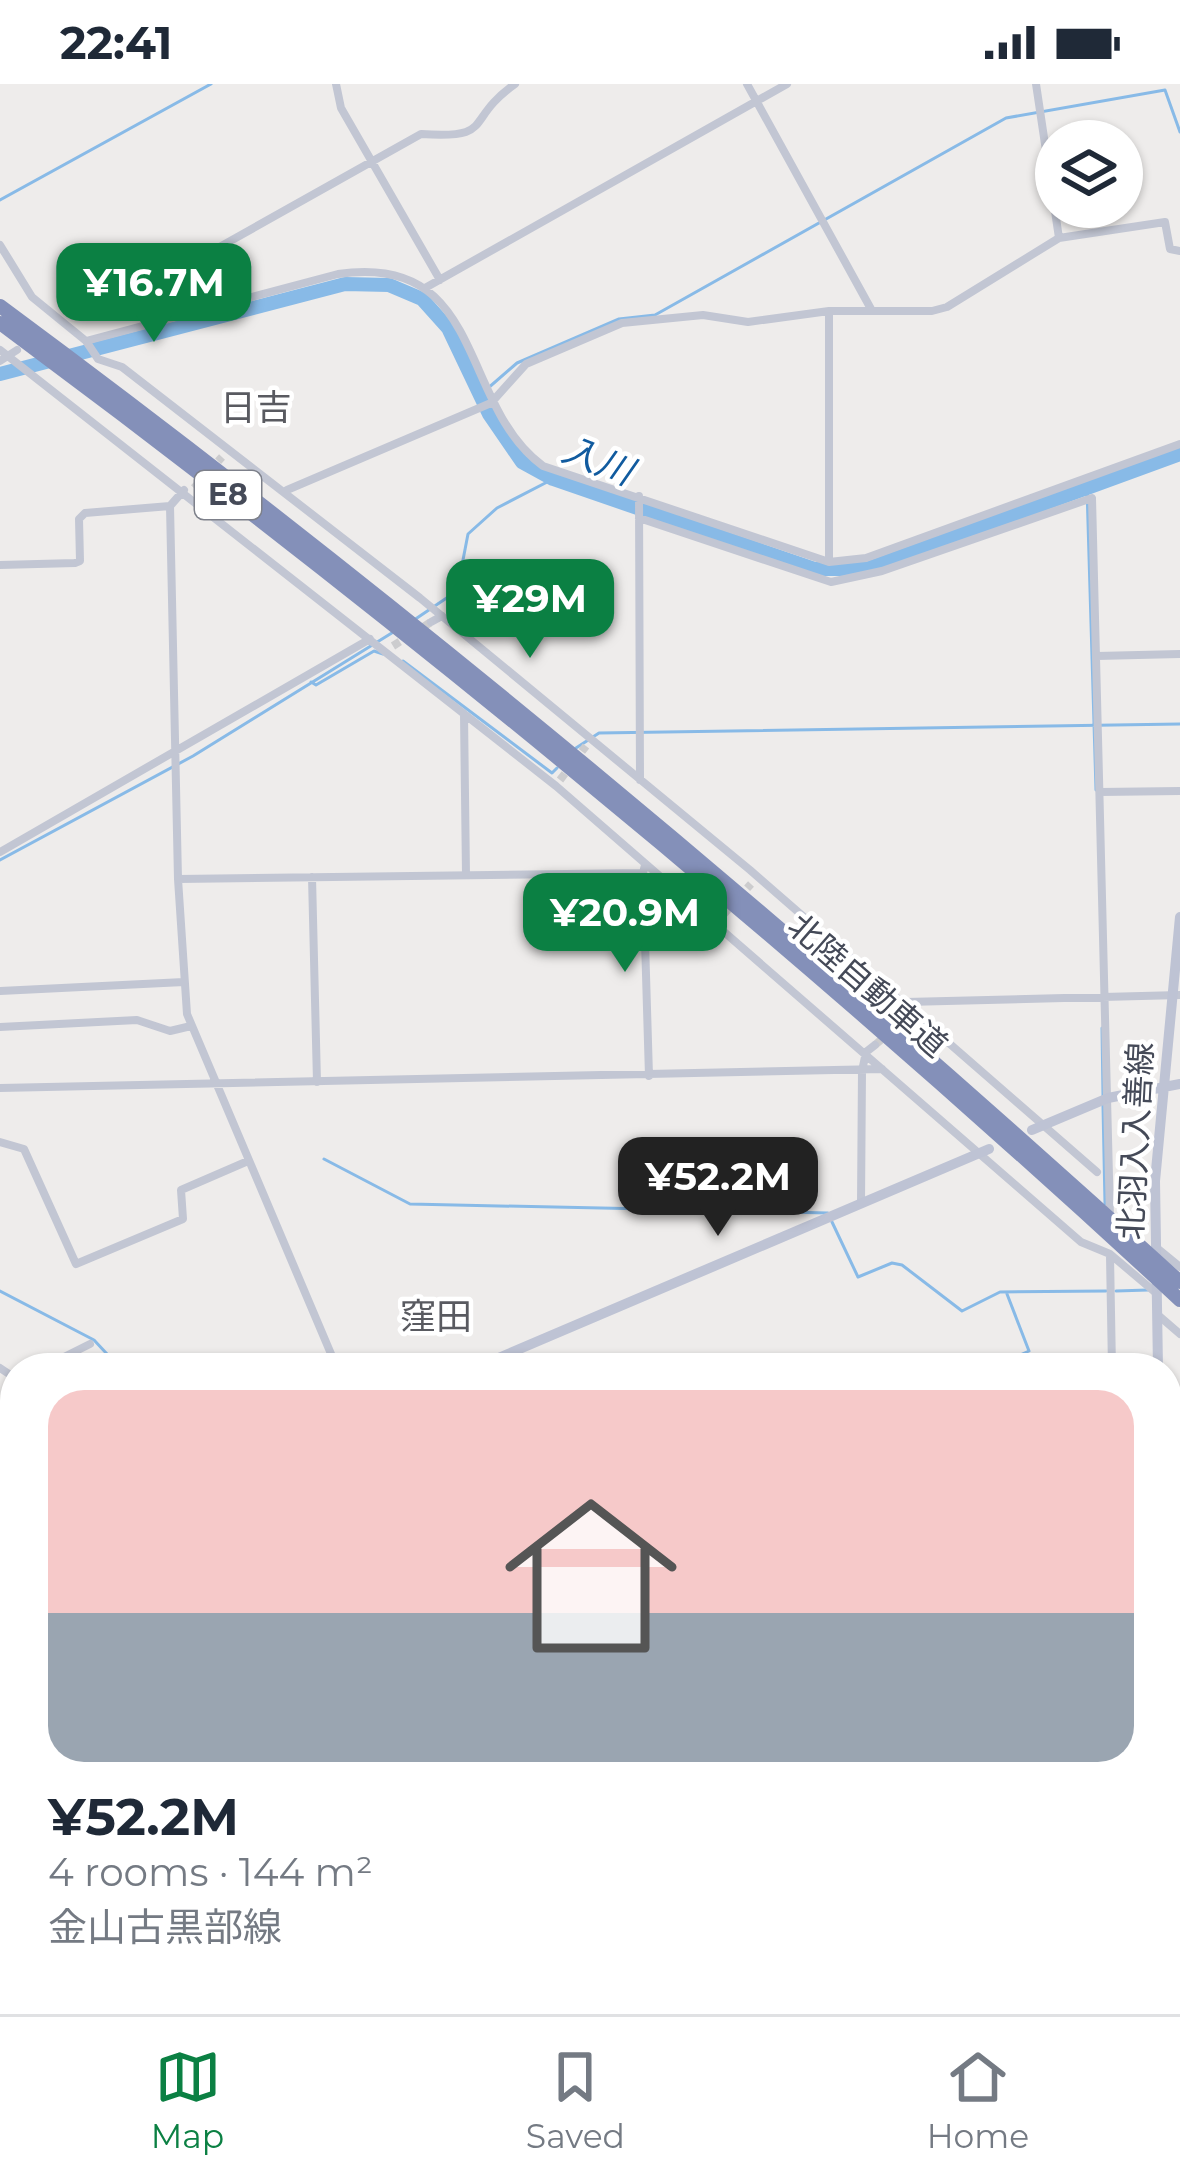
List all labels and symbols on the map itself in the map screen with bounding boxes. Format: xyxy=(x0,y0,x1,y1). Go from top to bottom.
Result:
pin: ¥16.7M xyxy=(56,243,252,345)
district label: 日吉 xyxy=(220,385,292,429)
water label: 入川 xyxy=(556,427,643,495)
road number: E8 xyxy=(195,471,261,519)
pin: ¥29M xyxy=(459,559,601,661)
pin: ¥20.9M xyxy=(527,873,723,975)
street label: 北陸自動車道 xyxy=(780,905,956,1065)
street label: 北羽入入善線 xyxy=(1110,1041,1160,1241)
pin: ¥52.2M xyxy=(620,1137,816,1239)
district label: 窪田 xyxy=(400,1294,472,1338)

